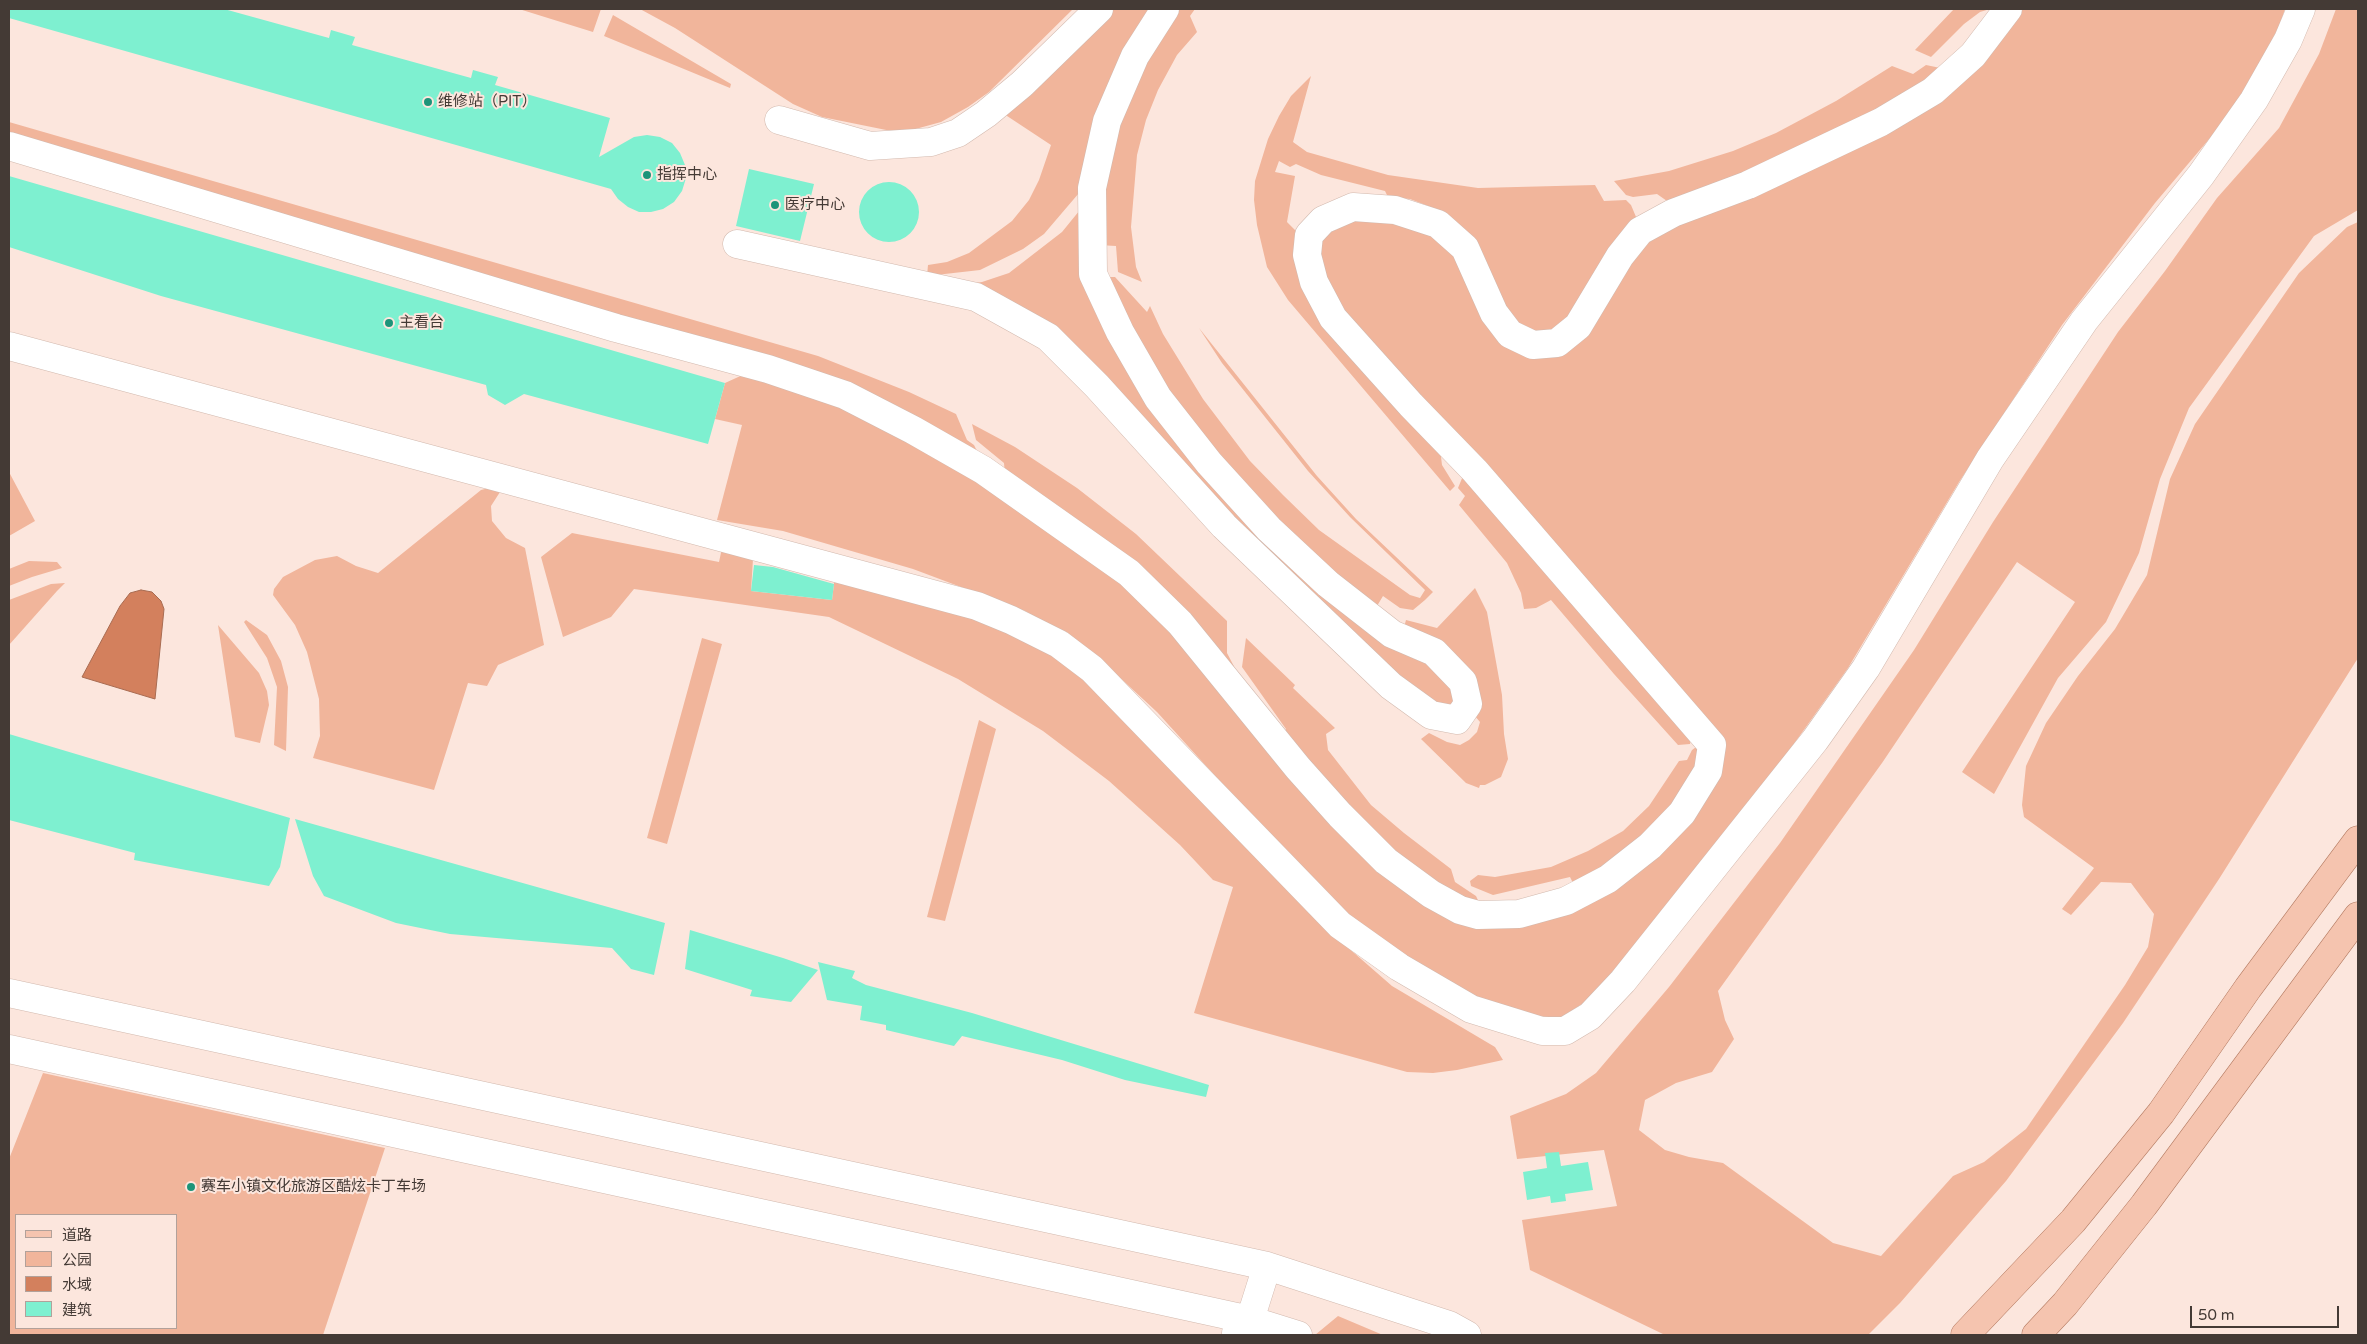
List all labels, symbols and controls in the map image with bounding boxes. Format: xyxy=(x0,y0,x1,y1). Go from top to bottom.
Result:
place label: 维修站（PIT） xyxy=(438,93,536,111)
marker: 维修站（PIT） xyxy=(422,96,434,108)
place label: 指挥中心 xyxy=(657,166,717,184)
marker: 指挥中心 xyxy=(641,169,653,181)
place label: 医疗中心 xyxy=(785,196,845,214)
marker: 医疗中心 xyxy=(769,199,781,211)
place label: 主看台 xyxy=(399,314,444,332)
marker: 主看台 xyxy=(383,317,395,329)
place label: 赛车小镇文化旅游区酷炫卡丁车场 xyxy=(201,1178,426,1196)
marker: 赛车小镇文化旅游区酷炫卡丁车场 xyxy=(185,1181,197,1193)
legend xyxy=(15,1214,178,1329)
text: 道路 xyxy=(62,1226,92,1244)
text: 公园 xyxy=(62,1251,92,1269)
text: 水域 xyxy=(62,1276,92,1294)
scale bar xyxy=(2192,1296,2341,1328)
text: 建筑 xyxy=(62,1301,92,1319)
text: 50 m xyxy=(2198,1306,2235,1324)

